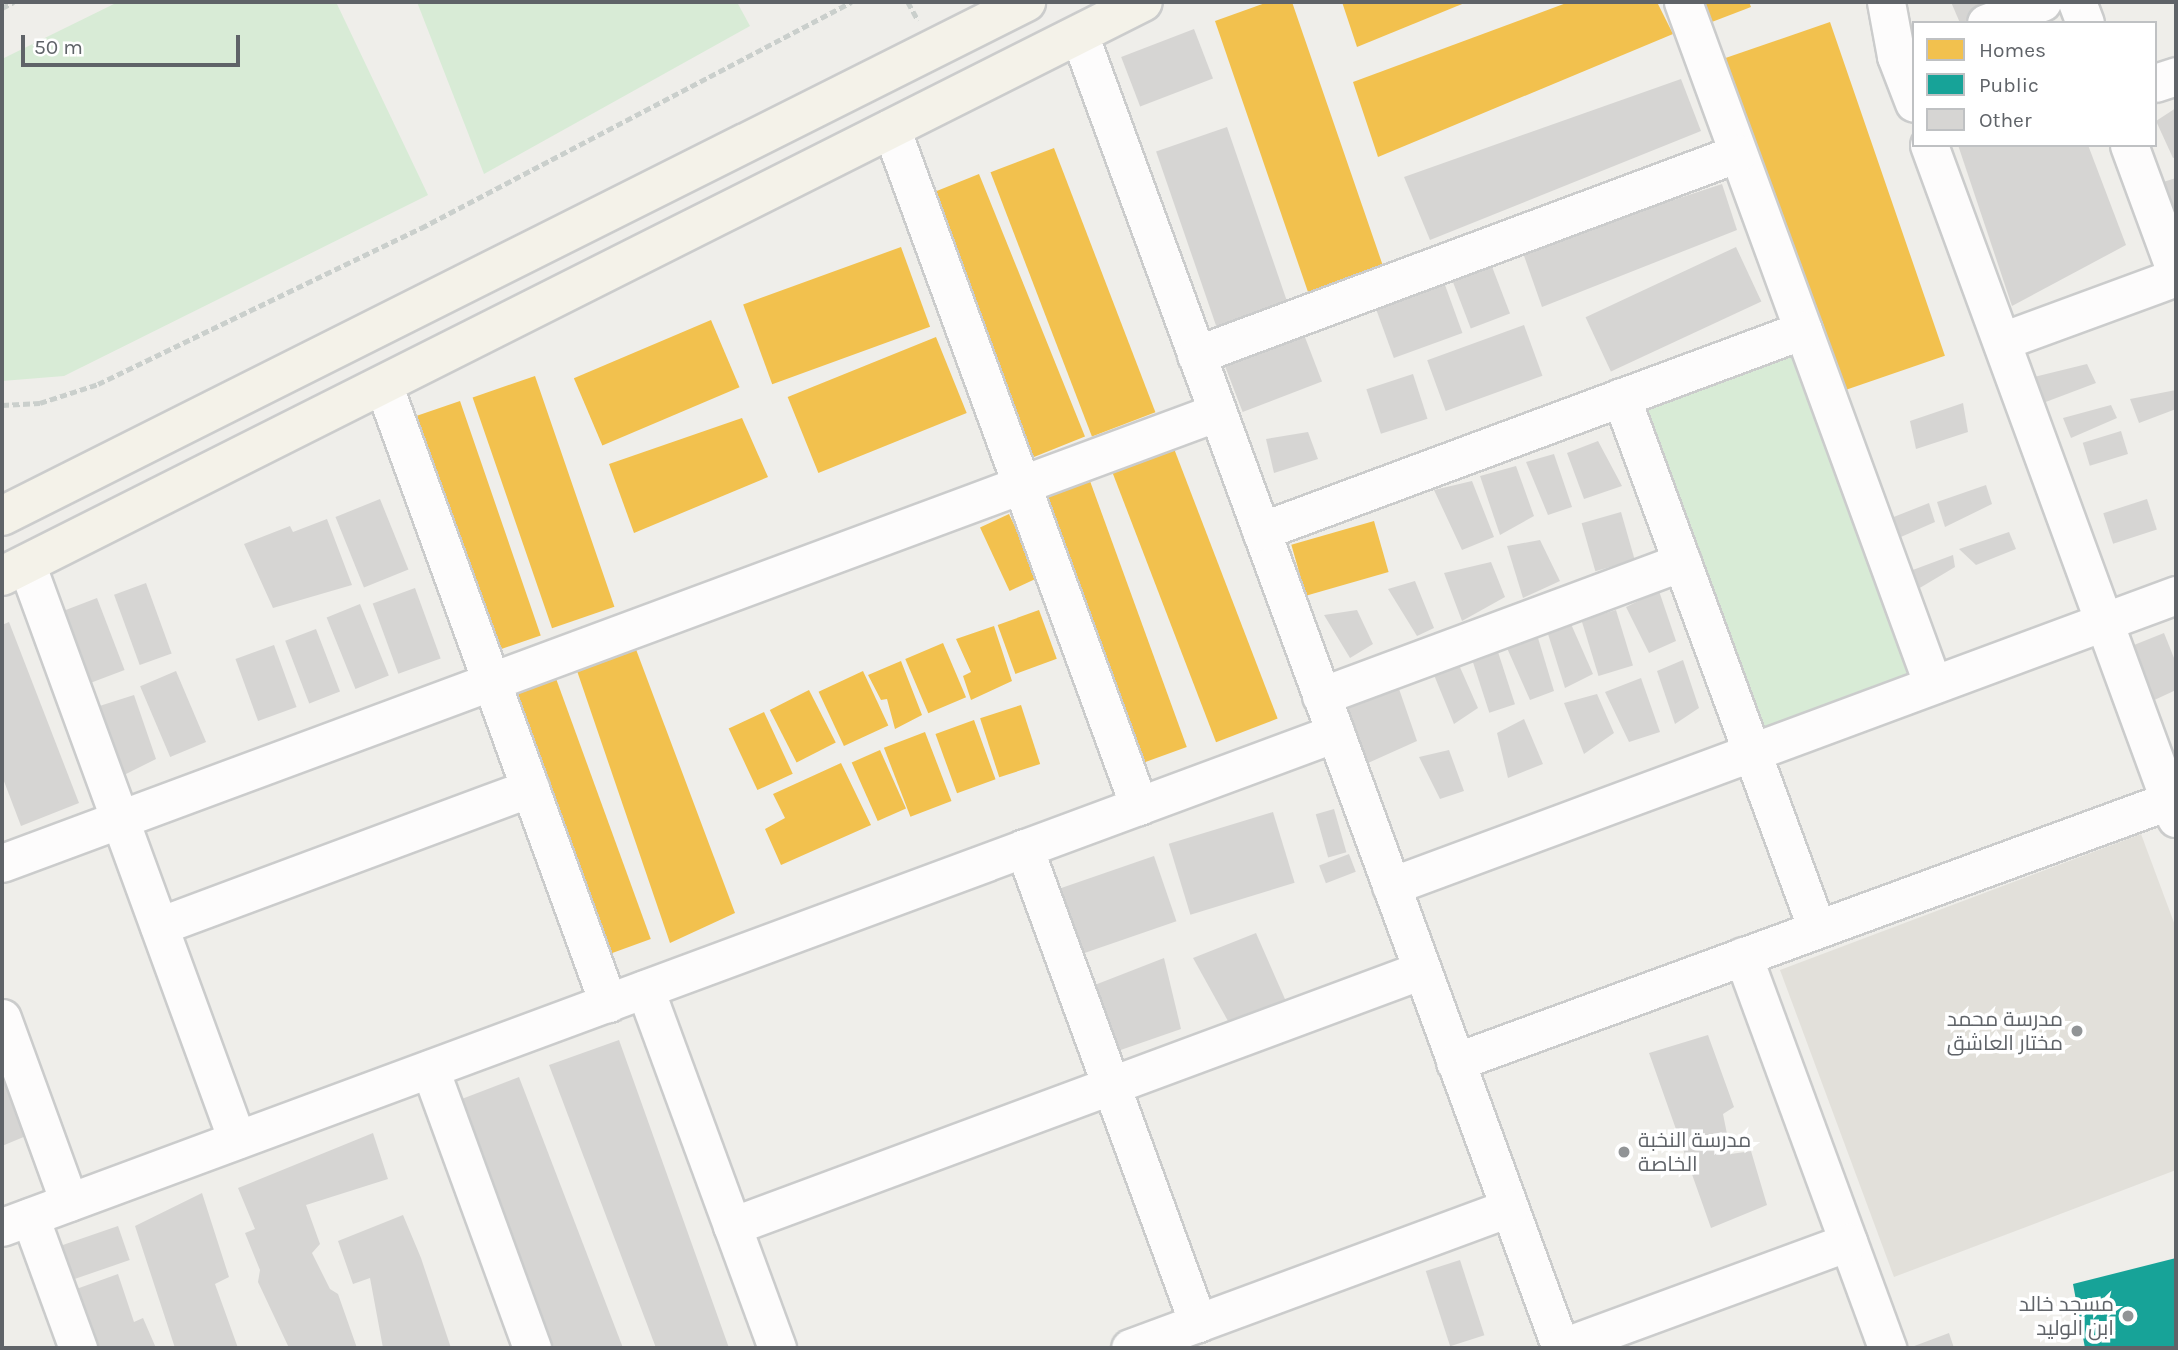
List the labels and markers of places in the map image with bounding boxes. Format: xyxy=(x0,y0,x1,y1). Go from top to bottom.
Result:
place label: مدرسة محمد مختار العاشق xyxy=(1947,1006,2063,1056)
marker: مدرسة محمد مختار العاشق xyxy=(2069,1023,2085,1039)
place label: مدرسة النخبة الخاصة xyxy=(1638,1127,1751,1177)
marker: مدرسة النخبة الخاصة xyxy=(1616,1144,1632,1160)
place label: مسجد خالد ابن الوليد xyxy=(2019,1291,2114,1341)
marker: مسجد خالد ابن الوليد xyxy=(2120,1308,2136,1324)

